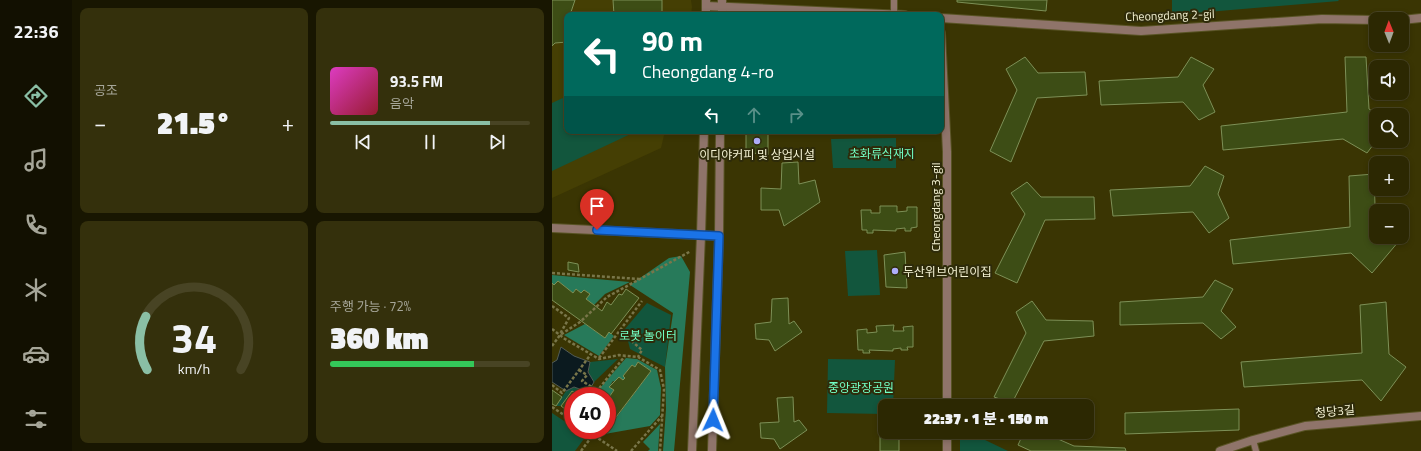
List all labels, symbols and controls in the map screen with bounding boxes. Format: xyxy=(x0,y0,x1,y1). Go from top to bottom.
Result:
street label: Cheongdang 2-gil xyxy=(1125,4,1215,26)
north arrow xyxy=(1369,12,1409,52)
map controls xyxy=(1369,12,1409,244)
text: 22:36 xyxy=(14,18,58,45)
text: 90 m xyxy=(642,19,703,62)
icon: left xyxy=(576,28,628,80)
text: Cheongdang 4-ro xyxy=(642,58,774,85)
button: sound xyxy=(1369,60,1409,100)
text: 93.5 FM xyxy=(390,70,443,93)
text: 공조 xyxy=(94,80,118,100)
icon: directions xyxy=(22,82,50,110)
text: 음악 xyxy=(390,93,414,113)
text: 21.5° xyxy=(157,100,231,146)
icon: left xyxy=(701,104,723,126)
icon: ahead xyxy=(743,104,765,126)
icon: right xyxy=(785,104,807,126)
text: − xyxy=(94,106,106,140)
text: + xyxy=(282,106,294,140)
button: search xyxy=(1369,108,1409,148)
icon: previous xyxy=(352,131,374,153)
icon: pause xyxy=(419,131,441,153)
icon: next xyxy=(486,131,508,153)
marker: 이디야커피 및 상업시설 xyxy=(752,136,762,146)
park label: 초화류식재지 xyxy=(849,144,915,163)
place label: 이디야커피 및 상업시설 xyxy=(699,145,815,164)
icon: music xyxy=(22,146,50,174)
button: + xyxy=(1369,156,1409,196)
street label: Cheongdang 3-gil xyxy=(926,162,945,252)
pin xyxy=(580,189,614,230)
icon: arrive xyxy=(586,195,608,217)
button: − xyxy=(1369,204,1409,244)
icon: phone xyxy=(22,211,50,239)
place label: 두산위브어린이집 xyxy=(903,262,991,281)
marker: 두산위브어린이집 xyxy=(890,266,900,276)
icon: climate xyxy=(22,276,50,304)
text: 주행 가능 · 72% xyxy=(330,296,411,316)
text: 34 xyxy=(171,306,217,369)
text: 360 km xyxy=(330,315,428,361)
park label: 로봇 놀이터 xyxy=(619,326,677,345)
icon: car xyxy=(22,340,50,368)
text: km/h xyxy=(178,357,210,379)
park label: 중앙광장공원 xyxy=(828,378,894,397)
speed limit sign: 40 xyxy=(564,387,616,439)
position arrow xyxy=(692,399,734,441)
street label: 청당3길 xyxy=(1314,400,1356,422)
icon: filters xyxy=(22,405,50,433)
text: 22:37 · 1 분 · 150 m xyxy=(924,407,1048,430)

